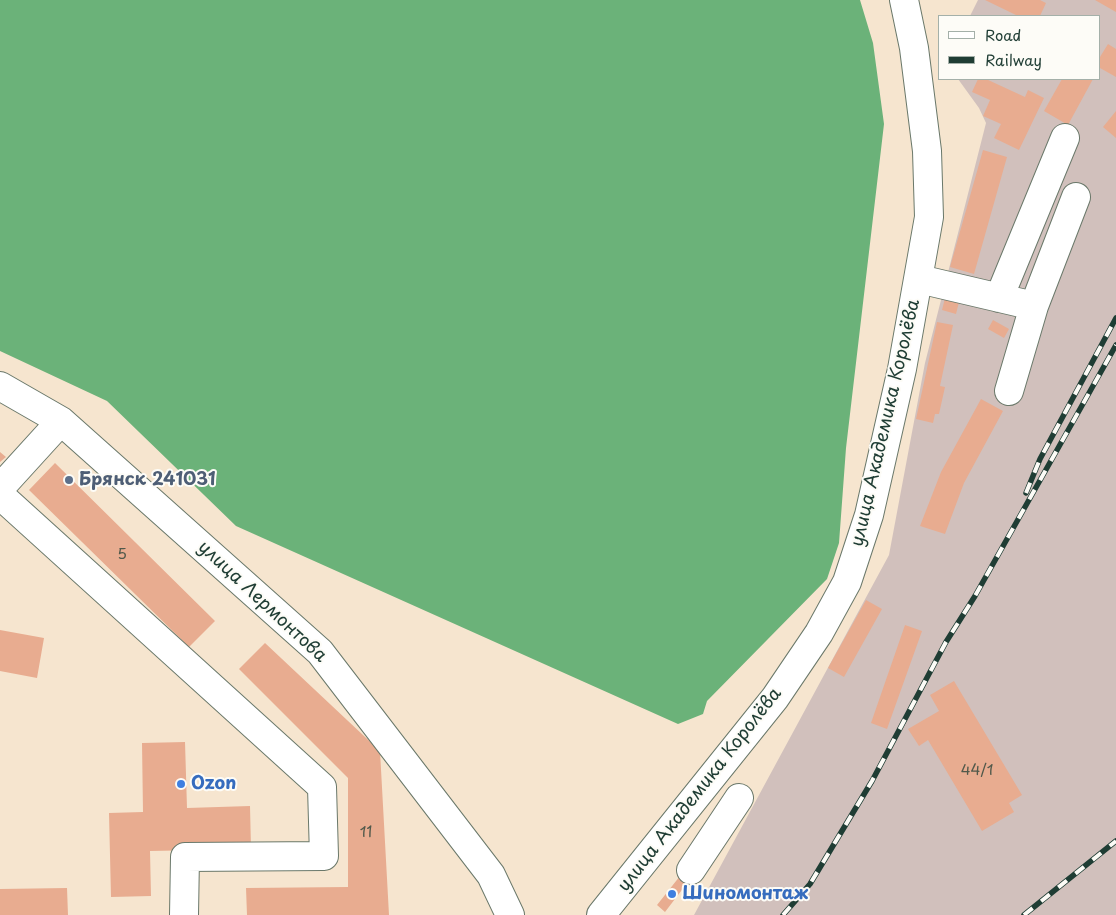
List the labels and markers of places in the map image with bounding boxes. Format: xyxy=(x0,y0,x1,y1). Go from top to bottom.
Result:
place label: Брянск 241031 xyxy=(79,469,216,491)
marker: Брянск 241031 xyxy=(63,474,75,486)
place label: Ozon xyxy=(191,773,236,795)
marker: Ozon xyxy=(175,778,187,790)
place label: Шиномонтаж xyxy=(682,883,808,905)
marker: Шиномонтаж xyxy=(666,888,678,900)

